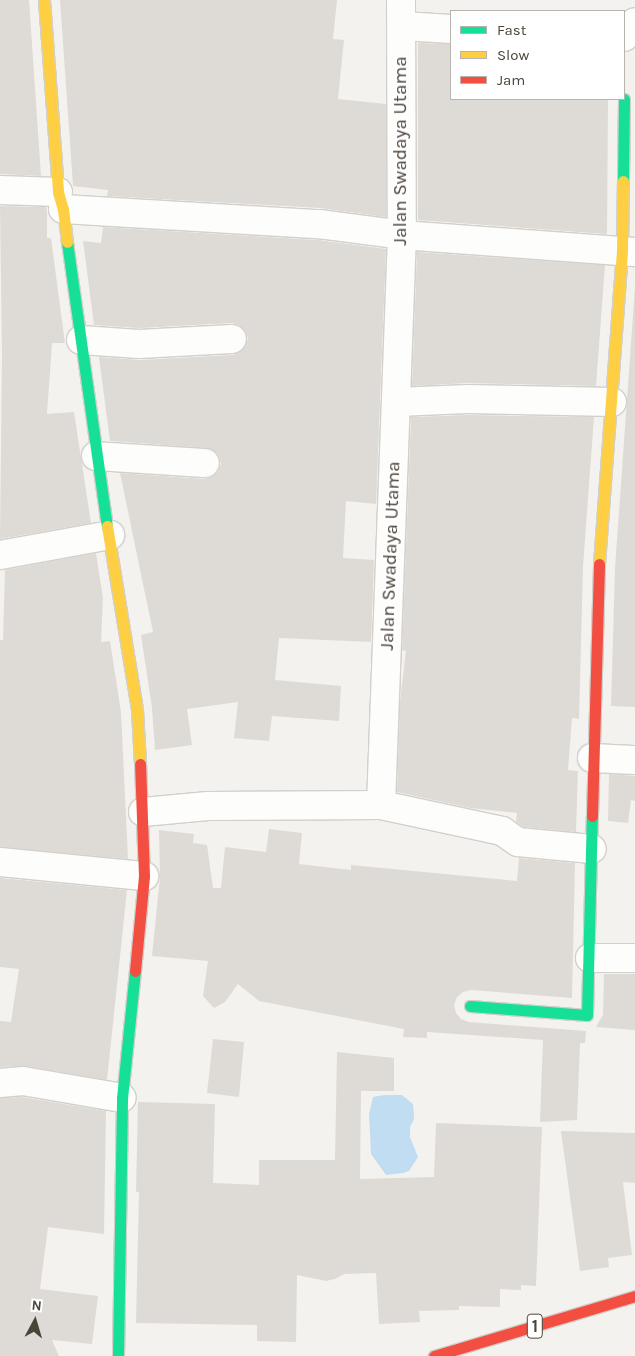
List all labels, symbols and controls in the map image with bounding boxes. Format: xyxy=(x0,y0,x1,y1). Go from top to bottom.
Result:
legend xyxy=(450,10,625,100)
text: Fast xyxy=(497,21,526,39)
text: Slow xyxy=(497,46,529,64)
street label: Jalan Swadaya Utama xyxy=(390,56,412,246)
text: Jam xyxy=(497,71,525,89)
street label: Jalan Swadaya Utama xyxy=(376,461,406,651)
north arrow xyxy=(10,1296,60,1346)
text: N xyxy=(31,1297,42,1315)
road number: 1 xyxy=(526,1310,544,1342)

